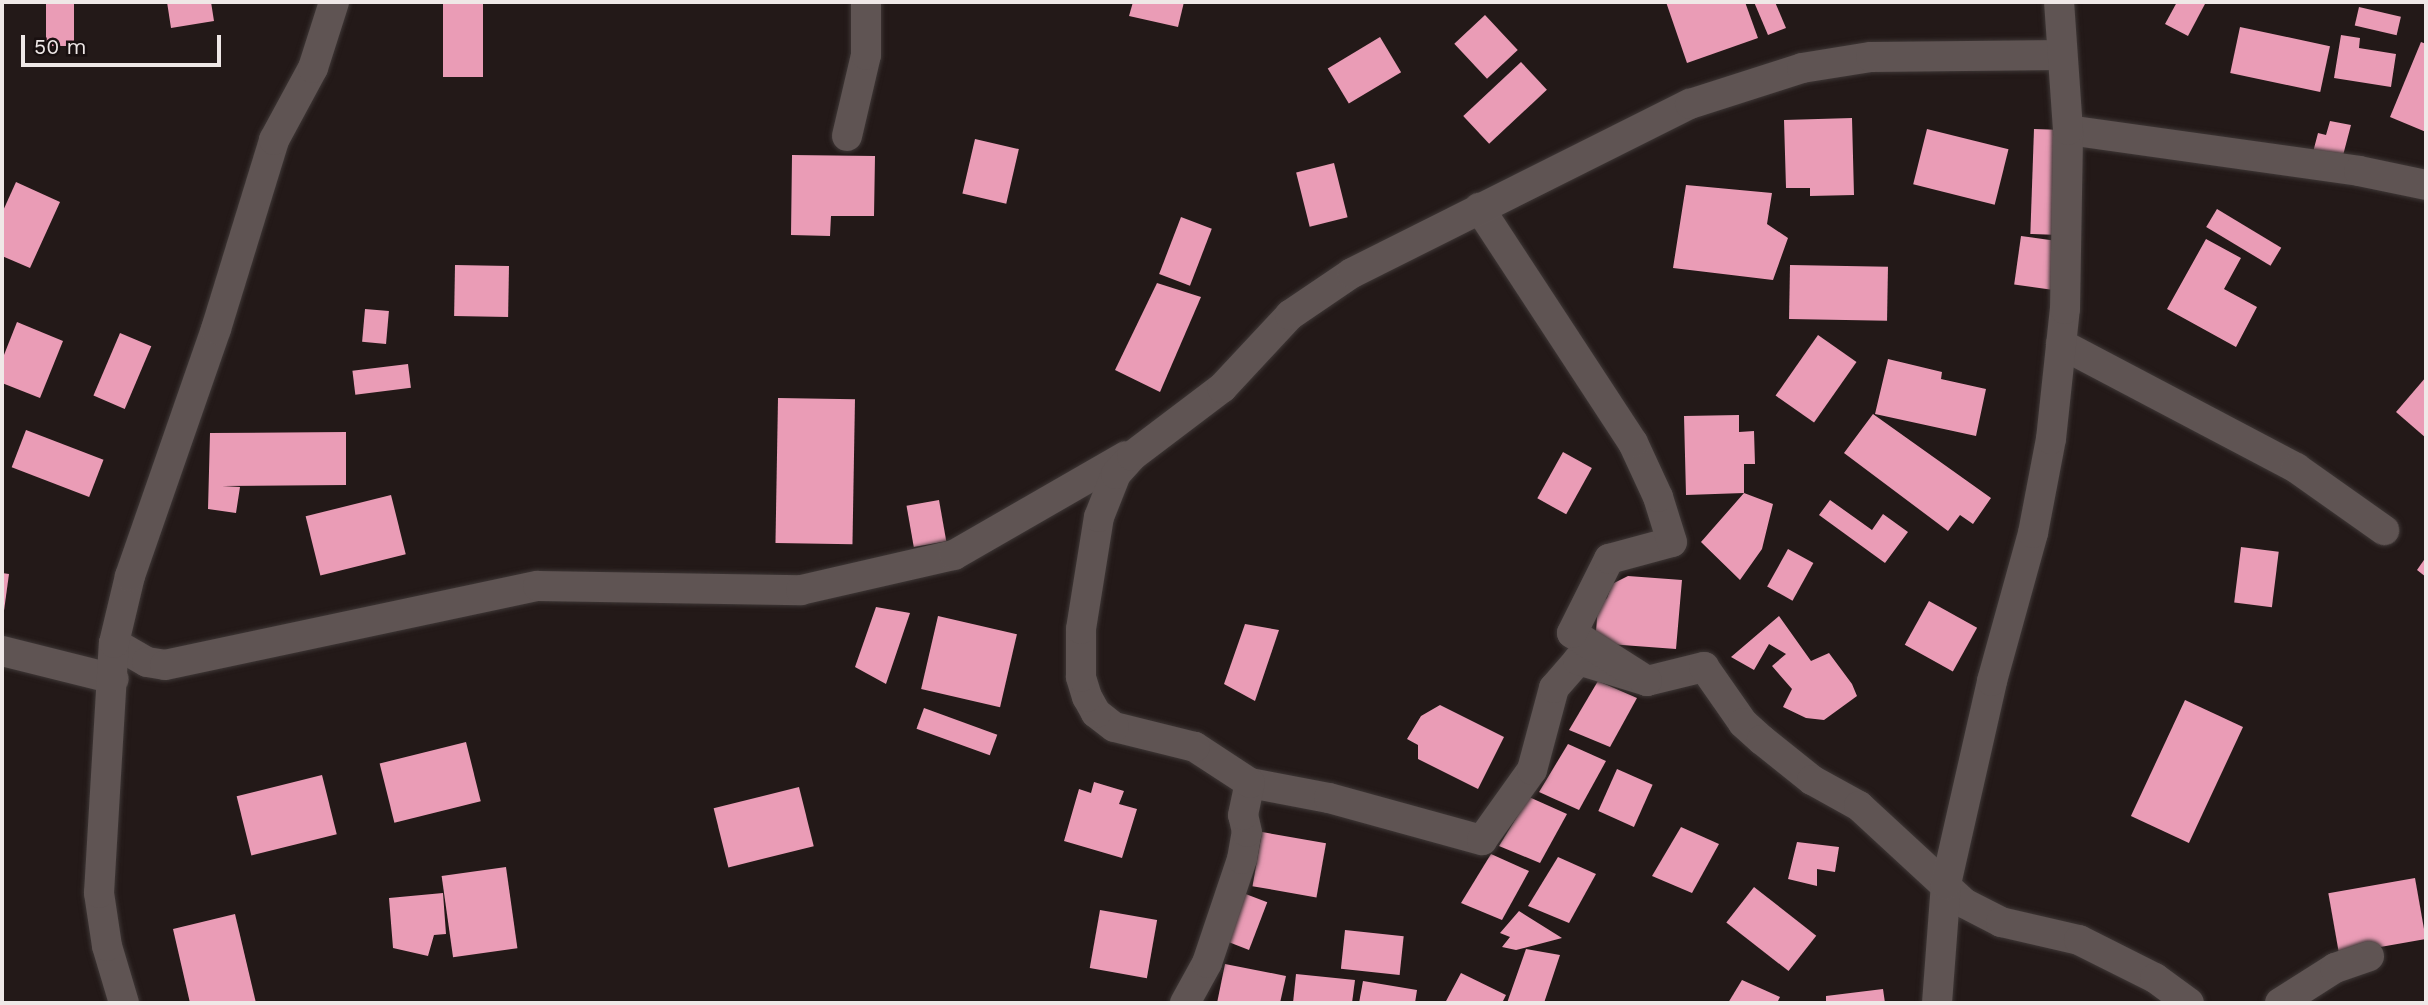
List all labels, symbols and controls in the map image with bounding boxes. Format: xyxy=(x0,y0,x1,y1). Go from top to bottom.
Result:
scale bar xyxy=(24,21,224,65)
text: 50 m xyxy=(34,34,86,59)

